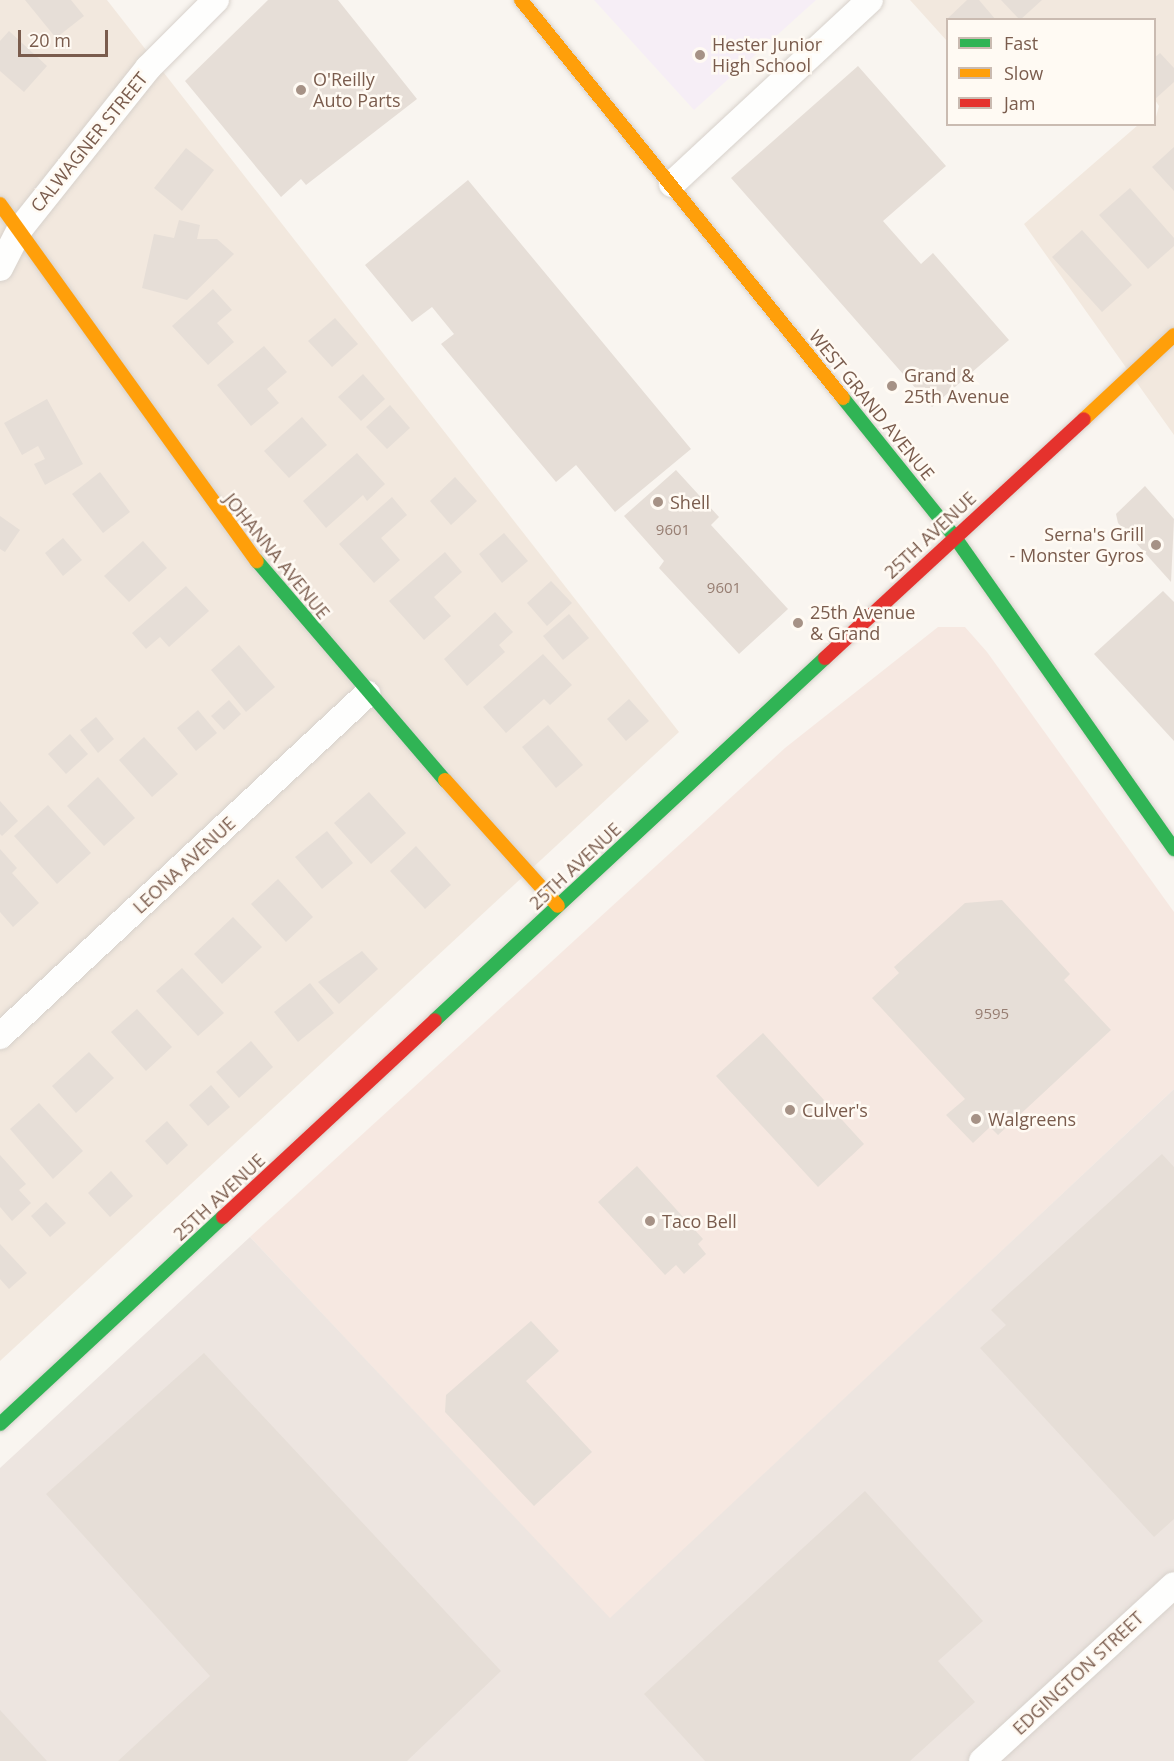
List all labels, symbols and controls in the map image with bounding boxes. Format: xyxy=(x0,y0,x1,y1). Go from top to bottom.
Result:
scale bar xyxy=(21,18,111,56)
legend xyxy=(946,18,1156,126)
text: 20 m xyxy=(29,28,71,52)
text: Fast xyxy=(1004,31,1038,55)
place label: Hester Junior High School xyxy=(712,34,822,76)
marker: Hester Junior High School xyxy=(693,48,707,62)
text: Slow xyxy=(1004,61,1043,85)
street label: CALWAGNER STREET xyxy=(26,68,152,216)
place label: O'Reilly Auto Parts xyxy=(313,69,401,112)
marker: O'Reilly Auto Parts xyxy=(294,83,308,97)
text: Jam xyxy=(1004,91,1036,115)
street label: WEST GRAND AVENUE xyxy=(805,326,939,484)
place label: Grand & 25th Avenue xyxy=(904,365,1009,407)
marker: Grand & 25th Avenue xyxy=(885,379,899,393)
street label: 25TH AVENUE xyxy=(880,487,980,583)
street label: JOHANNA AVENUE xyxy=(220,489,334,623)
place label: Shell xyxy=(670,491,710,513)
marker: Shell xyxy=(651,495,665,509)
house number: 9601 xyxy=(656,521,690,539)
place label: Serna's Grill - Monster Gyros xyxy=(1009,524,1144,566)
marker: Serna's Grill - Monster Gyros xyxy=(1149,538,1163,552)
house number: 9601 xyxy=(707,579,741,597)
place label: 25th Avenue & Grand xyxy=(810,602,915,644)
marker: 25th Avenue & Grand xyxy=(791,616,805,630)
street label: LEONA AVENUE xyxy=(128,812,240,918)
street label: 25TH AVENUE xyxy=(525,818,625,914)
house number: 9595 xyxy=(975,1005,1009,1023)
place label: Culver's xyxy=(802,1099,868,1121)
marker: Culver's xyxy=(783,1103,797,1117)
place label: Walgreens xyxy=(988,1108,1076,1130)
marker: Walgreens xyxy=(969,1112,983,1126)
street label: 25TH AVENUE xyxy=(169,1149,269,1245)
place label: Taco Bell xyxy=(662,1210,737,1232)
marker: Taco Bell xyxy=(643,1214,657,1228)
street label: EDGINGTON STREET xyxy=(1008,1607,1148,1739)

